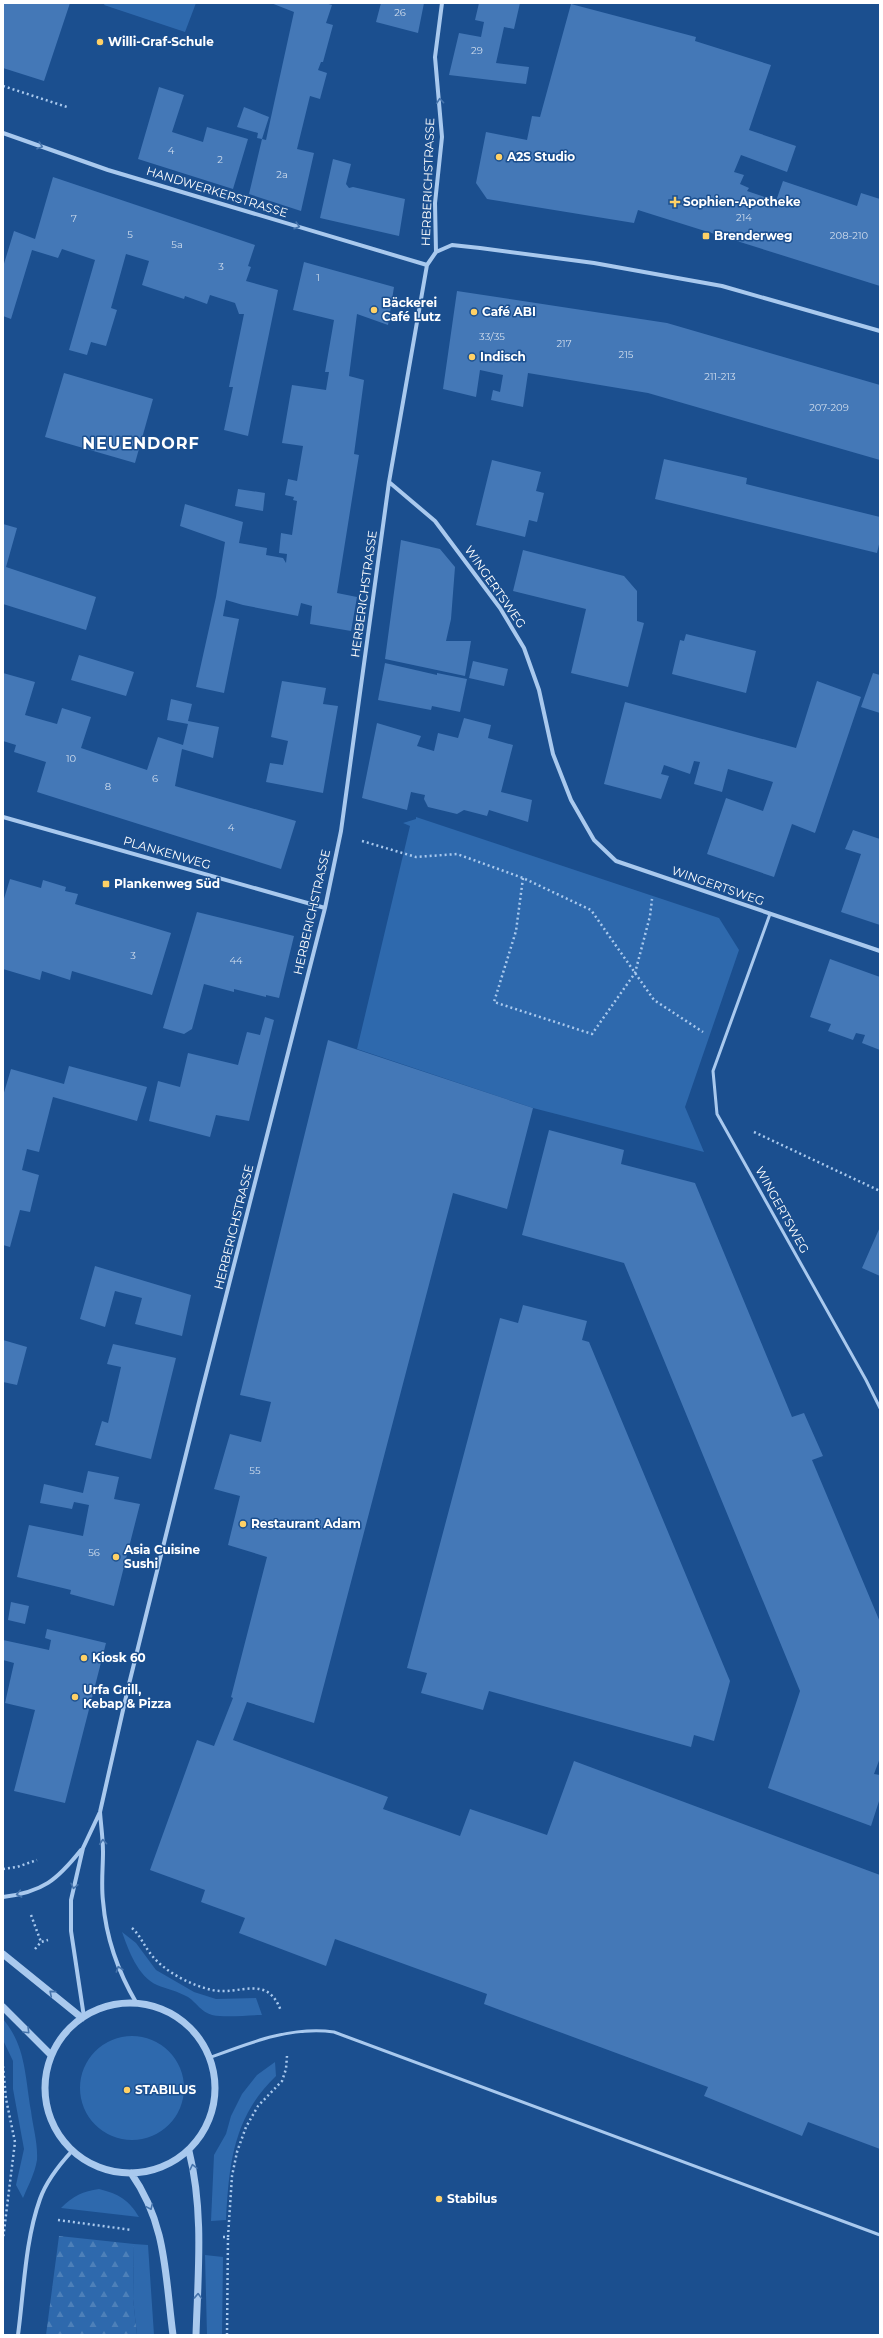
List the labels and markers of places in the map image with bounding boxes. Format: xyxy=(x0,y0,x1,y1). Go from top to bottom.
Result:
place label: Willi-Graf-Schule xyxy=(108,34,214,49)
marker: Willi-Graf-Schule xyxy=(95,37,105,47)
place label: A2S Studio xyxy=(506,149,575,164)
marker: A2S Studio xyxy=(494,152,504,162)
place label: Sophien-Apotheke xyxy=(683,194,801,209)
marker: Sophien-Apotheke xyxy=(670,197,680,207)
place label: Brenderweg xyxy=(714,228,792,243)
marker: Brenderweg xyxy=(701,231,711,241)
place label: Bäckerei Café Lutz xyxy=(382,295,441,324)
place label: Café ABI xyxy=(482,304,536,319)
marker: Bäckerei Café Lutz xyxy=(369,305,379,315)
marker: Café ABI xyxy=(469,307,479,317)
place label: Indisch xyxy=(480,349,526,364)
marker: Indisch xyxy=(467,352,477,362)
place label: Plankenweg Süd xyxy=(114,876,220,891)
marker: Plankenweg Süd xyxy=(101,879,111,889)
place label: Restaurant Adam xyxy=(251,1516,361,1531)
marker: Restaurant Adam xyxy=(238,1519,248,1529)
place label: Asia Cuisine Sushi xyxy=(123,1542,201,1571)
marker: Asia Cuisine Sushi xyxy=(111,1552,121,1562)
place label: Kiosk 60 xyxy=(92,1650,146,1665)
marker: Kiosk 60 xyxy=(79,1653,89,1663)
place label: Urfa Grill, Kebap & Pizza xyxy=(83,1682,171,1711)
marker: Urfa Grill, Kebap & Pizza xyxy=(70,1692,80,1702)
place label: STABILUS xyxy=(135,2082,196,2097)
marker: STABILUS xyxy=(122,2085,132,2095)
place label: Stabilus xyxy=(447,2191,498,2206)
marker: Stabilus xyxy=(434,2194,444,2204)

